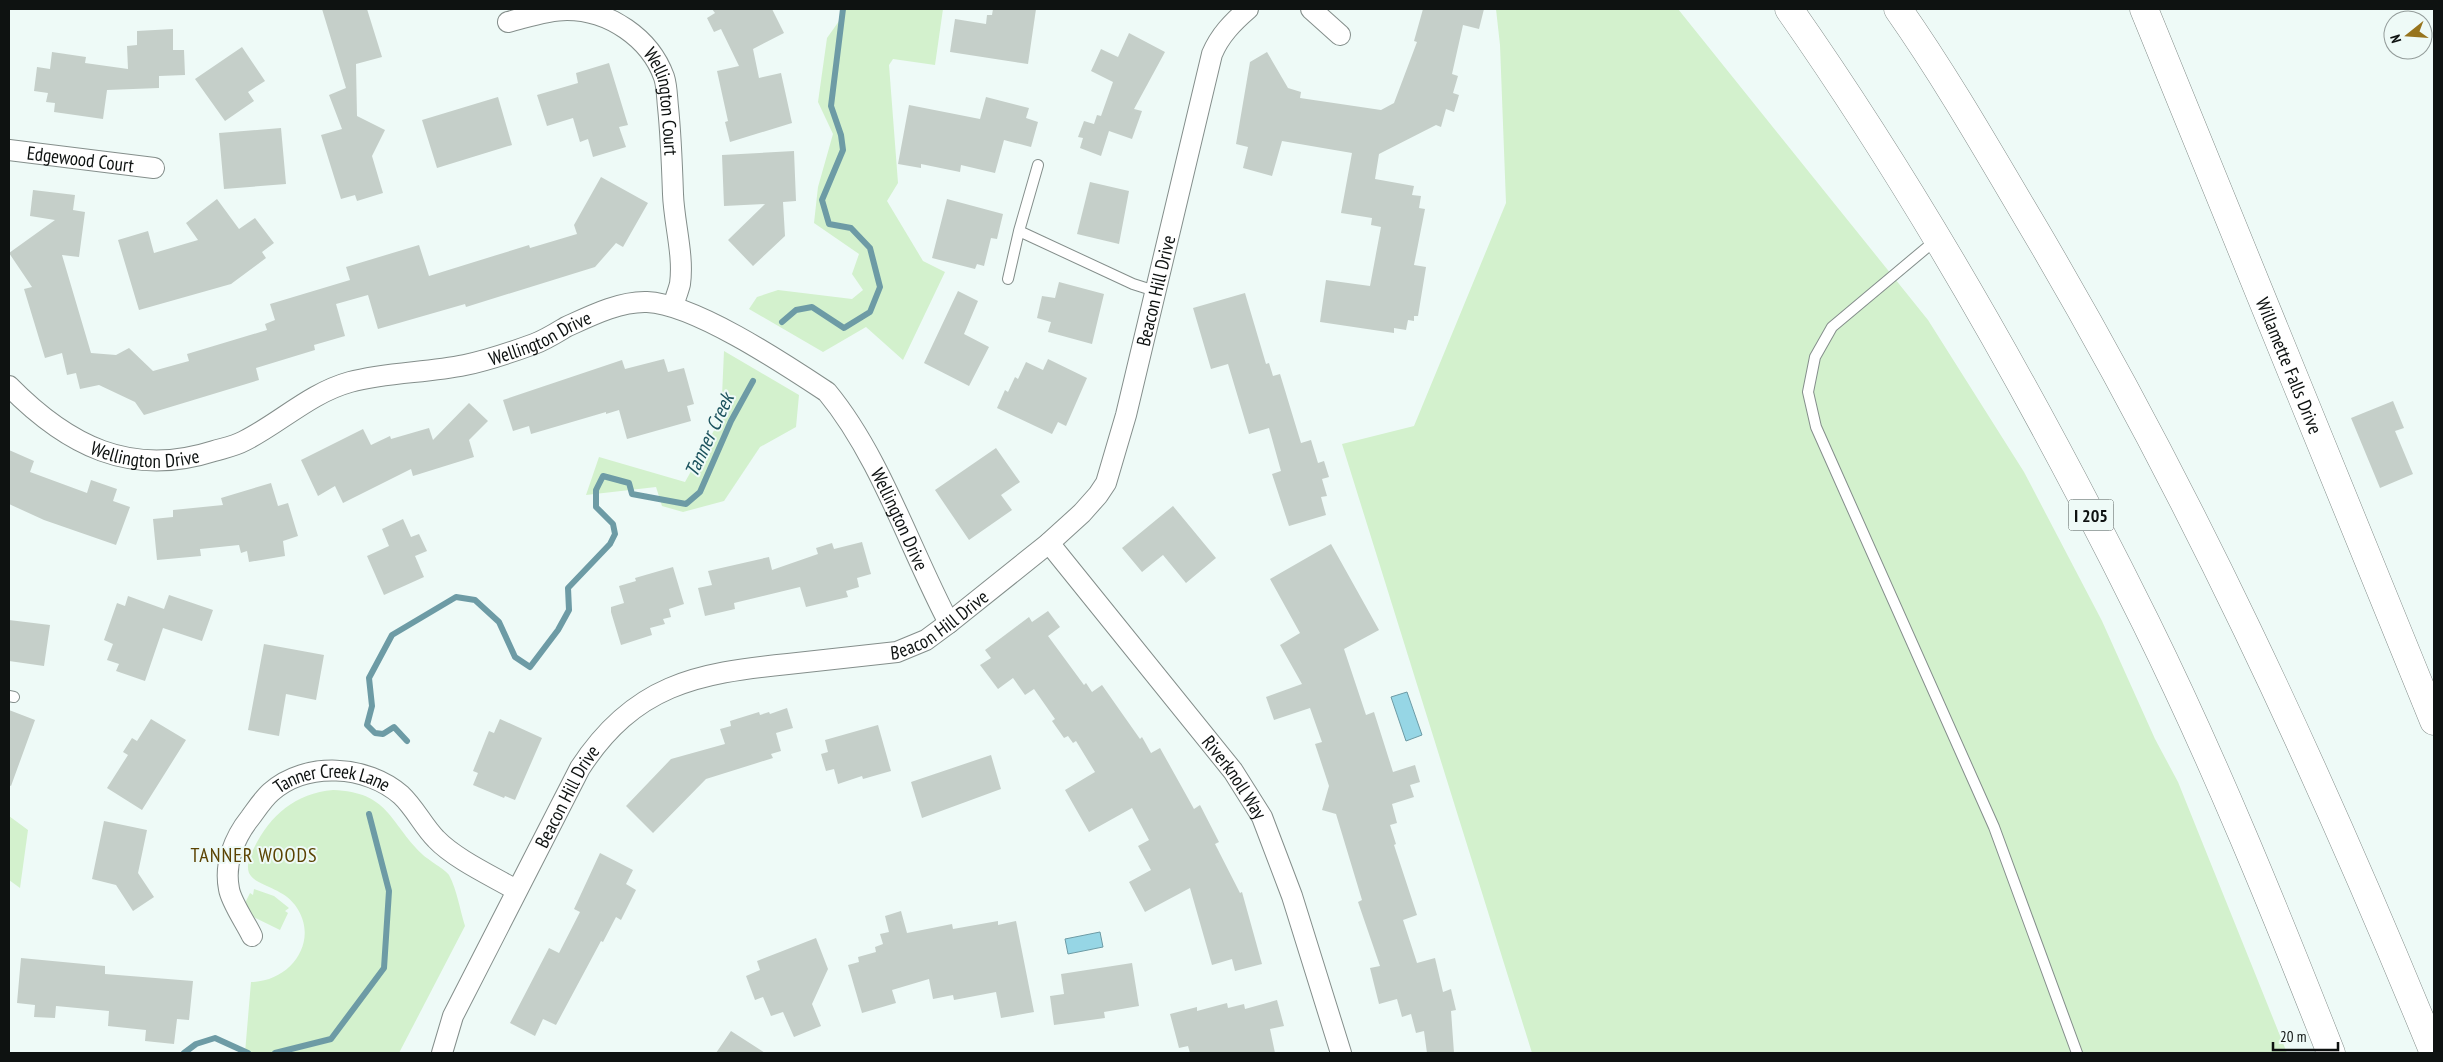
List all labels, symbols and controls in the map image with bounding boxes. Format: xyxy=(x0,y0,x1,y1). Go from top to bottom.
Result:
north arrow xyxy=(2383,10,2433,60)
text: N xyxy=(2386,33,2405,45)
street label: Wellington Court xyxy=(639,42,684,157)
street label: Edgewood Court xyxy=(26,140,136,178)
street label: Beacon Hill Drive xyxy=(1131,232,1180,348)
street label: Willamette Falls Drive xyxy=(2251,294,2328,437)
street label: Wellington Drive xyxy=(486,305,595,370)
water label: Tanner Creek xyxy=(678,387,741,481)
street label: Wellington Drive xyxy=(87,436,202,473)
street label: Wellington Drive xyxy=(866,464,934,574)
road number: I 205 xyxy=(2068,500,2114,530)
street label: Beacon Hill Drive xyxy=(889,584,993,665)
street label: Riverknoll Way xyxy=(1197,730,1273,824)
street label: Beacon Hill Drive xyxy=(529,740,604,852)
text: Tanner Creek Lane xyxy=(269,759,395,798)
street label: Tanner Creek Lane xyxy=(272,781,392,807)
district label: TANNER WOODS xyxy=(190,842,318,868)
scale bar xyxy=(2273,1020,2338,1052)
text: 20 m xyxy=(2280,1027,2306,1046)

